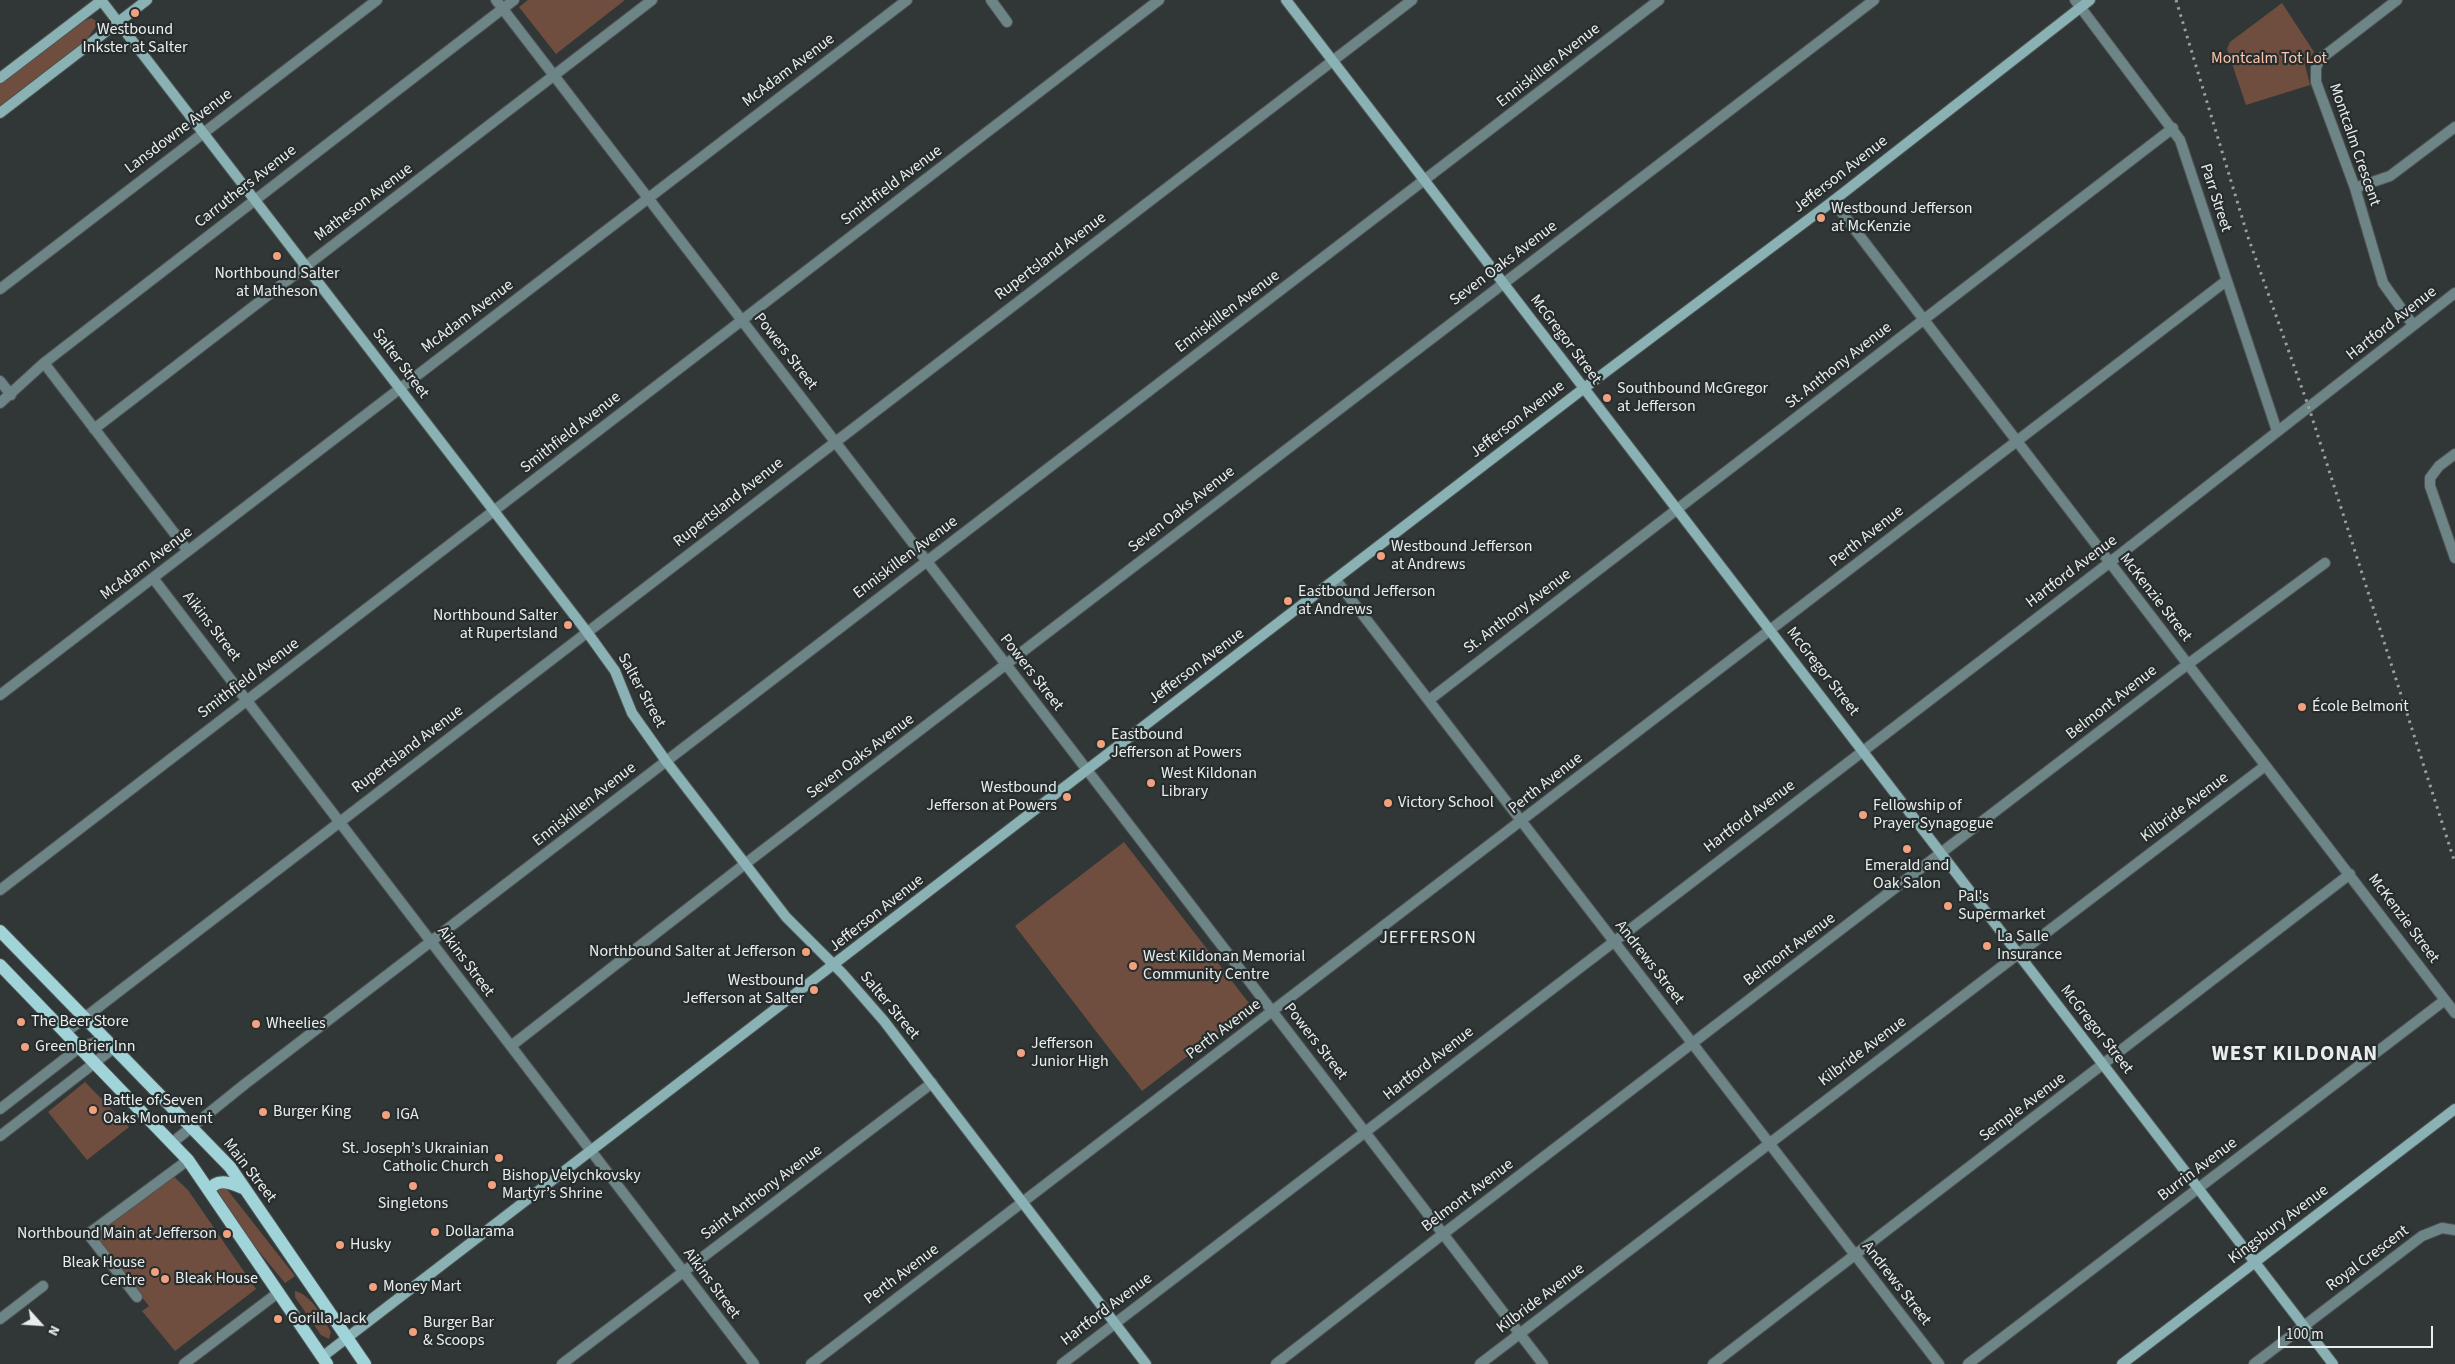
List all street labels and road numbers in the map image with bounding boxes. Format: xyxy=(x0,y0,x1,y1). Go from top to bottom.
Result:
street label: Enniskillen Avenue xyxy=(1494,20,1604,112)
street label: McAdam Avenue xyxy=(739,30,839,112)
street label: Montcalm Crescent xyxy=(2324,81,2384,209)
street label: Lansdowne Avenue xyxy=(122,85,236,179)
street label: Jefferson Avenue xyxy=(1790,132,1892,218)
street label: Carruthers Avenue xyxy=(191,141,301,233)
street label: Smithfield Avenue xyxy=(838,142,946,230)
street label: Matheson Avenue xyxy=(311,160,417,246)
street label: Parr Street xyxy=(2195,161,2235,235)
street label: Rupertsland Avenue xyxy=(992,209,1110,305)
street label: Seven Oaks Avenue xyxy=(1446,217,1562,311)
street label: Enniskillen Avenue xyxy=(1172,266,1284,358)
street label: McAdam Avenue xyxy=(418,276,518,358)
street label: Hartford Avenue xyxy=(2343,283,2441,365)
street label: McGregor Street xyxy=(1525,291,1605,389)
street label: Powers Street xyxy=(749,310,821,394)
street label: St. Anthony Avenue xyxy=(1782,318,1896,414)
street label: Salter Street xyxy=(367,325,433,403)
street label: Jefferson Avenue xyxy=(1467,377,1569,463)
street label: Smithfield Avenue xyxy=(517,388,625,478)
street label: Rupertsland Avenue xyxy=(670,454,788,552)
street label: Seven Oaks Avenue xyxy=(1125,463,1239,557)
street label: Perth Avenue xyxy=(1826,502,1908,572)
street label: Enniskillen Avenue xyxy=(850,512,962,604)
street label: McAdam Avenue xyxy=(97,523,197,605)
street label: Hartford Avenue xyxy=(2023,531,2121,613)
street label: McKenzie Street xyxy=(2115,550,2195,646)
street label: St. Anthony Avenue xyxy=(1460,565,1576,659)
street label: Aikins Street xyxy=(178,588,244,666)
street label: McGregor Street xyxy=(1781,624,1863,720)
street label: Jefferson Avenue xyxy=(1145,625,1249,709)
street label: Powers Street xyxy=(995,631,1067,715)
street label: Smithfield Avenue xyxy=(195,635,303,723)
street label: Salter Street xyxy=(613,650,669,732)
street label: Belmont Avenue xyxy=(2063,662,2161,744)
street label: Rupertsland Avenue xyxy=(349,702,467,798)
street label: Seven Oaks Avenue xyxy=(803,710,919,804)
street label: Perth Avenue xyxy=(1505,749,1587,819)
street label: Enniskillen Avenue xyxy=(530,759,640,851)
street label: Kilbride Avenue xyxy=(2137,769,2233,847)
street label: Hartford Avenue xyxy=(1701,776,1799,858)
street label: Jefferson Avenue xyxy=(826,871,928,957)
street label: McKenzie Street xyxy=(2363,871,2443,967)
street label: Belmont Avenue xyxy=(1740,909,1840,991)
street label: Andrews Street xyxy=(1610,917,1688,1009)
street label: Aikins Street xyxy=(432,923,498,1001)
street label: Salter Street xyxy=(855,968,923,1044)
street label: McGregor Street xyxy=(2055,982,2137,1078)
street label: Perth Avenue xyxy=(1183,996,1265,1064)
street label: Powers Street xyxy=(1279,1000,1351,1084)
street label: Kilbride Avenue xyxy=(1815,1013,1911,1091)
street label: Hartford Avenue xyxy=(1380,1023,1478,1105)
street label: Semple Avenue xyxy=(1976,1069,2070,1147)
street label: Burrin Avenue xyxy=(2155,1134,2241,1206)
street label: Main Street xyxy=(218,1135,280,1207)
street label: Saint Anthony Avenue xyxy=(698,1141,826,1245)
street label: Belmont Avenue xyxy=(1418,1155,1518,1237)
street label: Kingsbury Avenue xyxy=(2225,1181,2333,1269)
street label: Royal Crescent xyxy=(2323,1222,2413,1296)
street label: Andrews Street xyxy=(1857,1238,1935,1330)
street label: Perth Avenue xyxy=(861,1241,943,1309)
street label: Aikins Street xyxy=(678,1245,744,1323)
street label: Kilbride Avenue xyxy=(1493,1260,1589,1338)
street label: Hartford Avenue xyxy=(1058,1269,1156,1351)

